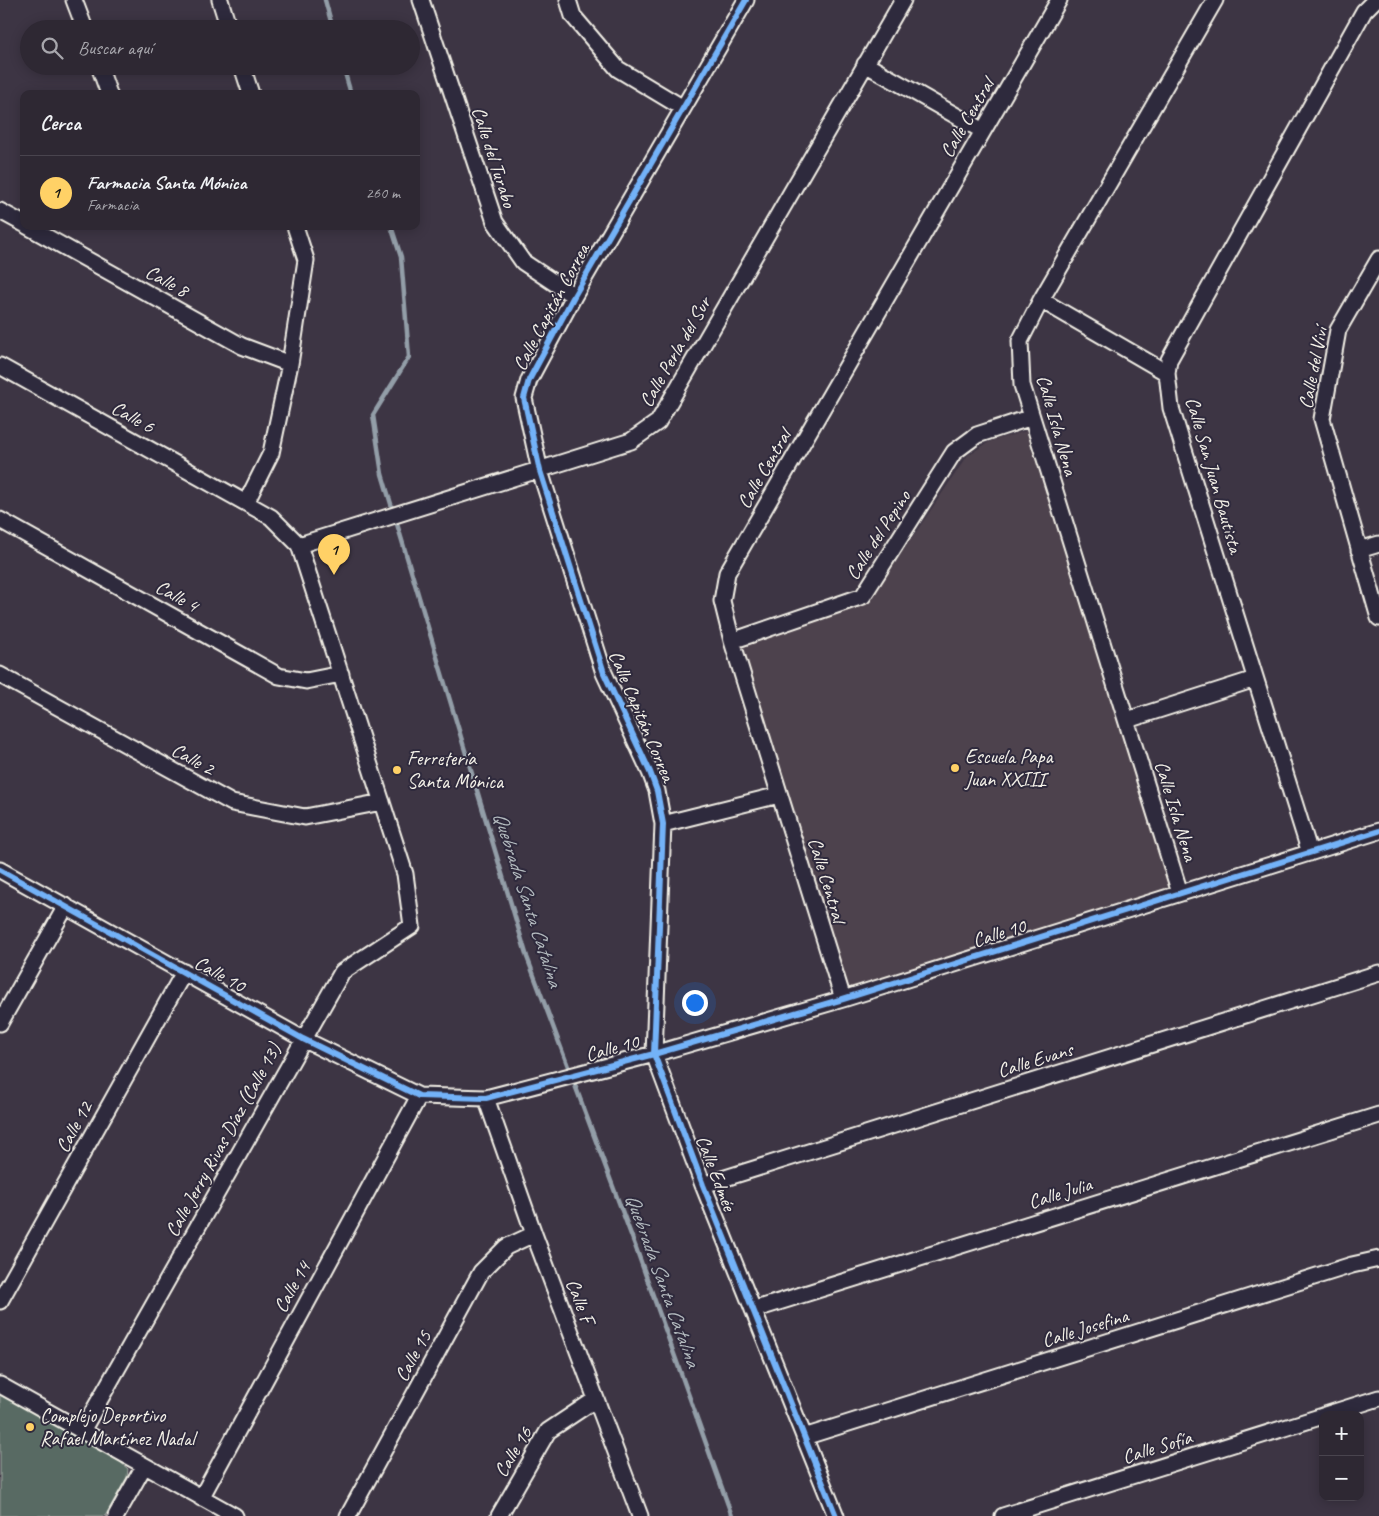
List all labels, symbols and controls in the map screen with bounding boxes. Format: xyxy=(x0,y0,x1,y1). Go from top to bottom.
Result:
search box xyxy=(20,20,420,75)
icon: search xyxy=(38,34,66,62)
text: Buscar aquí xyxy=(78,36,152,60)
street label: Calle Central xyxy=(934,71,1001,162)
street label: Calle del Turabo xyxy=(466,103,522,211)
text: Cerca xyxy=(40,110,81,136)
text: Farmacia Santa Mónica xyxy=(87,171,246,195)
text: 1 xyxy=(52,183,60,203)
text: 260 m xyxy=(366,183,400,203)
text: Farmacia xyxy=(87,195,139,215)
street label: Calle Capitán Correa xyxy=(507,238,596,375)
street label: Calle 8 xyxy=(141,259,195,304)
street label: Calle Perla del Sur xyxy=(633,291,717,411)
street label: Calle del Viví xyxy=(1293,321,1334,411)
street label: Calle Isla Nena xyxy=(1031,372,1084,480)
street label: Calle San Juan Bautista xyxy=(1180,394,1249,558)
street label: Calle 6 xyxy=(107,395,160,439)
street label: Calle Central xyxy=(731,422,798,513)
street label: Calle del Pepino xyxy=(840,485,917,584)
pin: 1 xyxy=(318,534,350,575)
street label: Calle 4 xyxy=(151,574,205,619)
street label: Calle Capitán Correa xyxy=(603,647,682,787)
street label: Calle 2 xyxy=(167,737,221,782)
place label: Escuela Papa Juan XXIII xyxy=(964,744,1055,792)
place label: Ferretería Santa Mónica xyxy=(407,746,505,794)
street label: Calle Isla Nena xyxy=(1149,758,1204,866)
marker: Escuela Papa Juan XXIII xyxy=(949,762,961,774)
marker: Ferretería Santa Mónica xyxy=(391,764,403,776)
water label: Quebrada Santa Catalina xyxy=(487,808,569,992)
street label: Calle Central xyxy=(802,835,853,929)
street label: Calle 10 xyxy=(969,913,1031,953)
street label: Calle 10 xyxy=(190,950,252,999)
your location xyxy=(682,990,708,1016)
street label: Calle 10 xyxy=(583,1028,643,1067)
street label: Calle Evans xyxy=(994,1036,1078,1083)
street label: Calle Jerry Rivas Díaz (Calle 13) xyxy=(159,1038,287,1241)
street label: Calle 12 xyxy=(50,1095,99,1157)
street label: Calle Edmée xyxy=(690,1132,742,1216)
street label: Calle Julia xyxy=(1025,1171,1097,1214)
water label: Quebrada Santa Catalina xyxy=(620,1190,707,1372)
street label: Calle 14 xyxy=(268,1255,317,1317)
street label: Calle F xyxy=(560,1275,602,1331)
street label: Calle Josefina xyxy=(1039,1302,1133,1353)
street label: Calle 15 xyxy=(389,1325,438,1386)
place label: Complejo Deportivo Rafael Martínez Nadal xyxy=(40,1403,198,1451)
map controls xyxy=(1319,1411,1364,1501)
button: + xyxy=(1319,1411,1364,1456)
marker: Complejo Deportivo Rafael Martínez Nadal xyxy=(24,1421,36,1433)
street label: Calle 16 xyxy=(488,1421,538,1482)
street label: Calle Sofía xyxy=(1119,1424,1196,1469)
button: − xyxy=(1319,1456,1364,1501)

